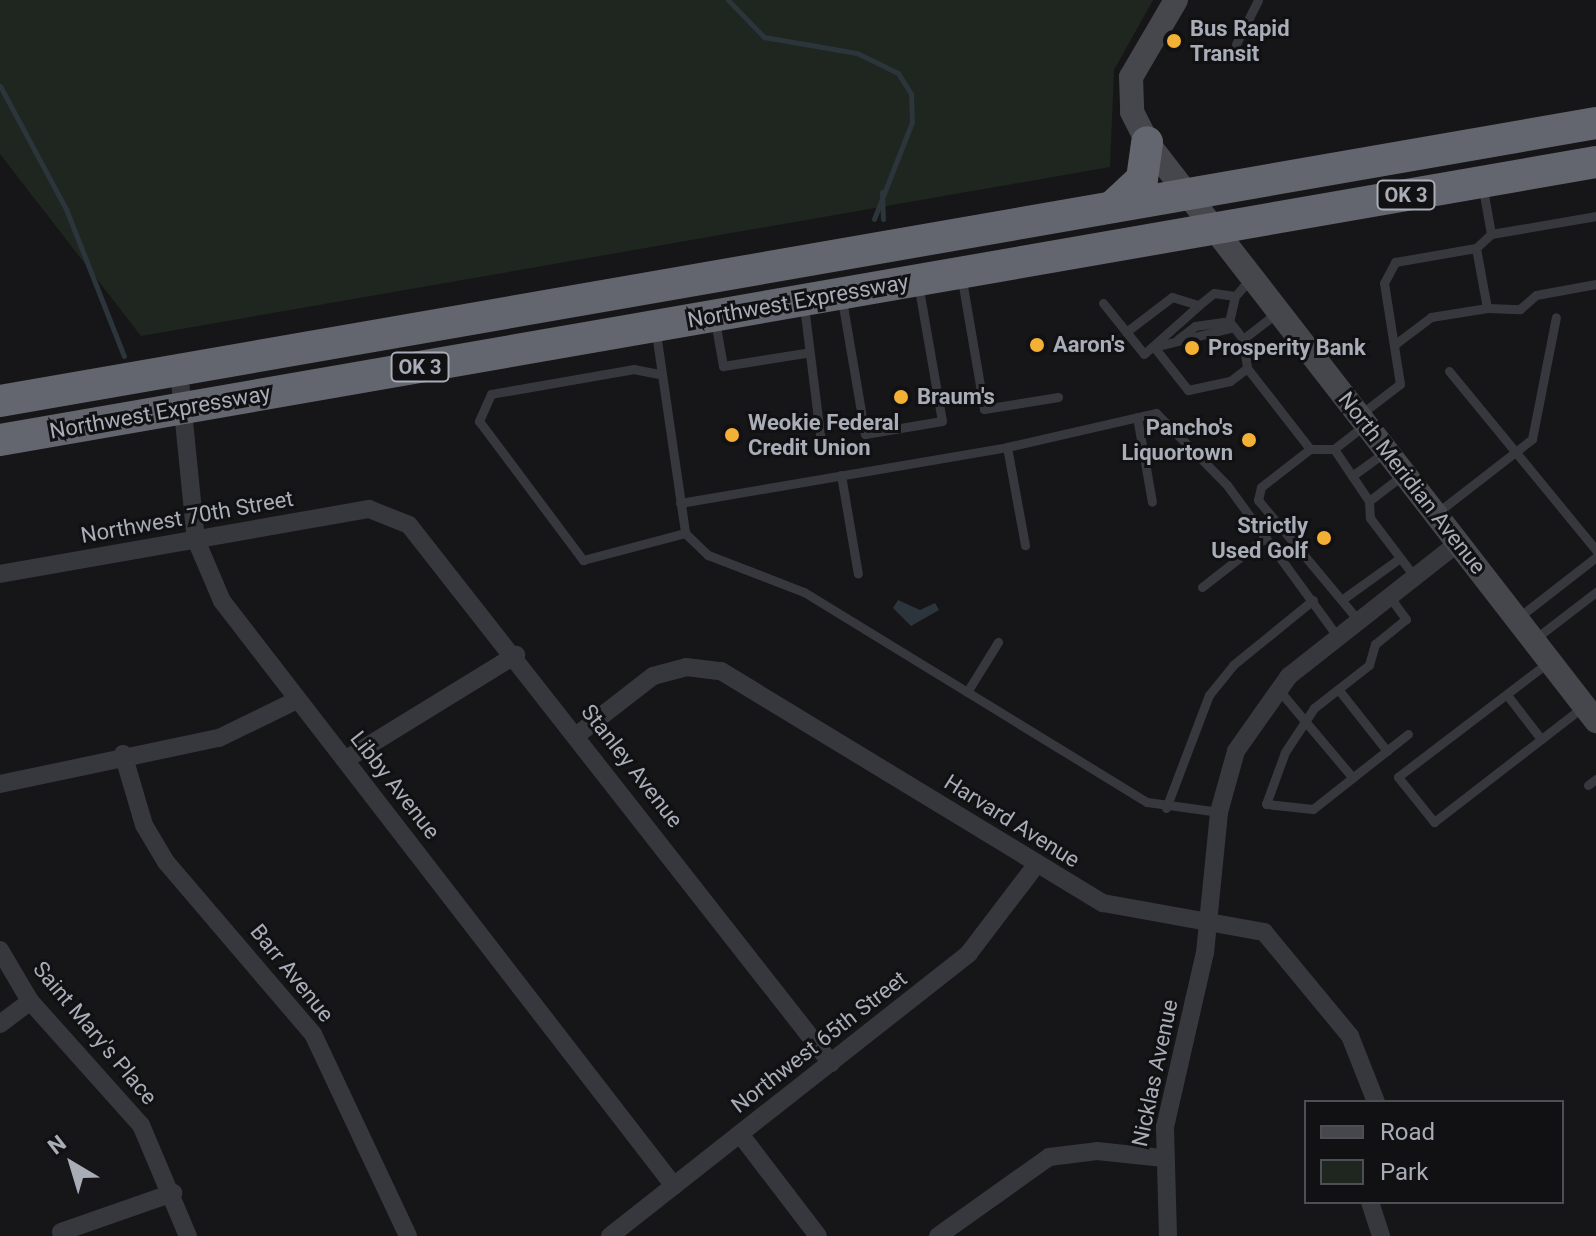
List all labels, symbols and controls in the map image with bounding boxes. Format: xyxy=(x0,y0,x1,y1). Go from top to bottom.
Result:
place label: Bus Rapid Transit xyxy=(1190,15,1290,66)
marker: Bus Rapid Transit xyxy=(1165,32,1183,50)
road number: OK 3 xyxy=(1376,179,1436,211)
street label: Northwest Expressway xyxy=(685,269,911,333)
place label: Aaron's xyxy=(1053,332,1125,358)
place label: Prosperity Bank xyxy=(1208,335,1366,361)
marker: Aaron's xyxy=(1028,336,1046,354)
marker: Prosperity Bank xyxy=(1183,339,1201,357)
road number: OK 3 xyxy=(390,351,450,383)
street label: Northwest Expressway xyxy=(47,380,273,444)
place label: Braum's xyxy=(917,384,995,410)
street label: North Meridian Avenue xyxy=(1333,387,1491,579)
marker: Braum's xyxy=(892,388,910,406)
place label: Weokie Federal Credit Union xyxy=(748,409,899,460)
place label: Pancho's Liquortown xyxy=(1121,414,1233,466)
marker: Weokie Federal Credit Union xyxy=(723,426,741,444)
marker: Pancho's Liquortown xyxy=(1240,431,1258,449)
street label: Northwest 70th Street xyxy=(79,485,295,549)
place label: Strictly Used Golf xyxy=(1211,512,1308,564)
marker: Strictly Used Golf xyxy=(1315,529,1333,547)
street label: Stanley Avenue xyxy=(576,699,688,833)
street label: Libby Avenue xyxy=(345,726,445,844)
street label: Harvard Avenue xyxy=(939,769,1085,873)
street label: Barr Avenue xyxy=(245,919,339,1027)
street label: Saint Mary's Place xyxy=(27,956,163,1110)
street label: Northwest 65th Street xyxy=(726,965,912,1119)
street label: Nicklas Avenue xyxy=(1127,997,1183,1149)
legend xyxy=(1304,1100,1564,1204)
text: Road xyxy=(1380,1118,1435,1146)
north arrow xyxy=(32,1124,112,1204)
text: N xyxy=(43,1130,71,1159)
text: Park xyxy=(1380,1158,1428,1186)

